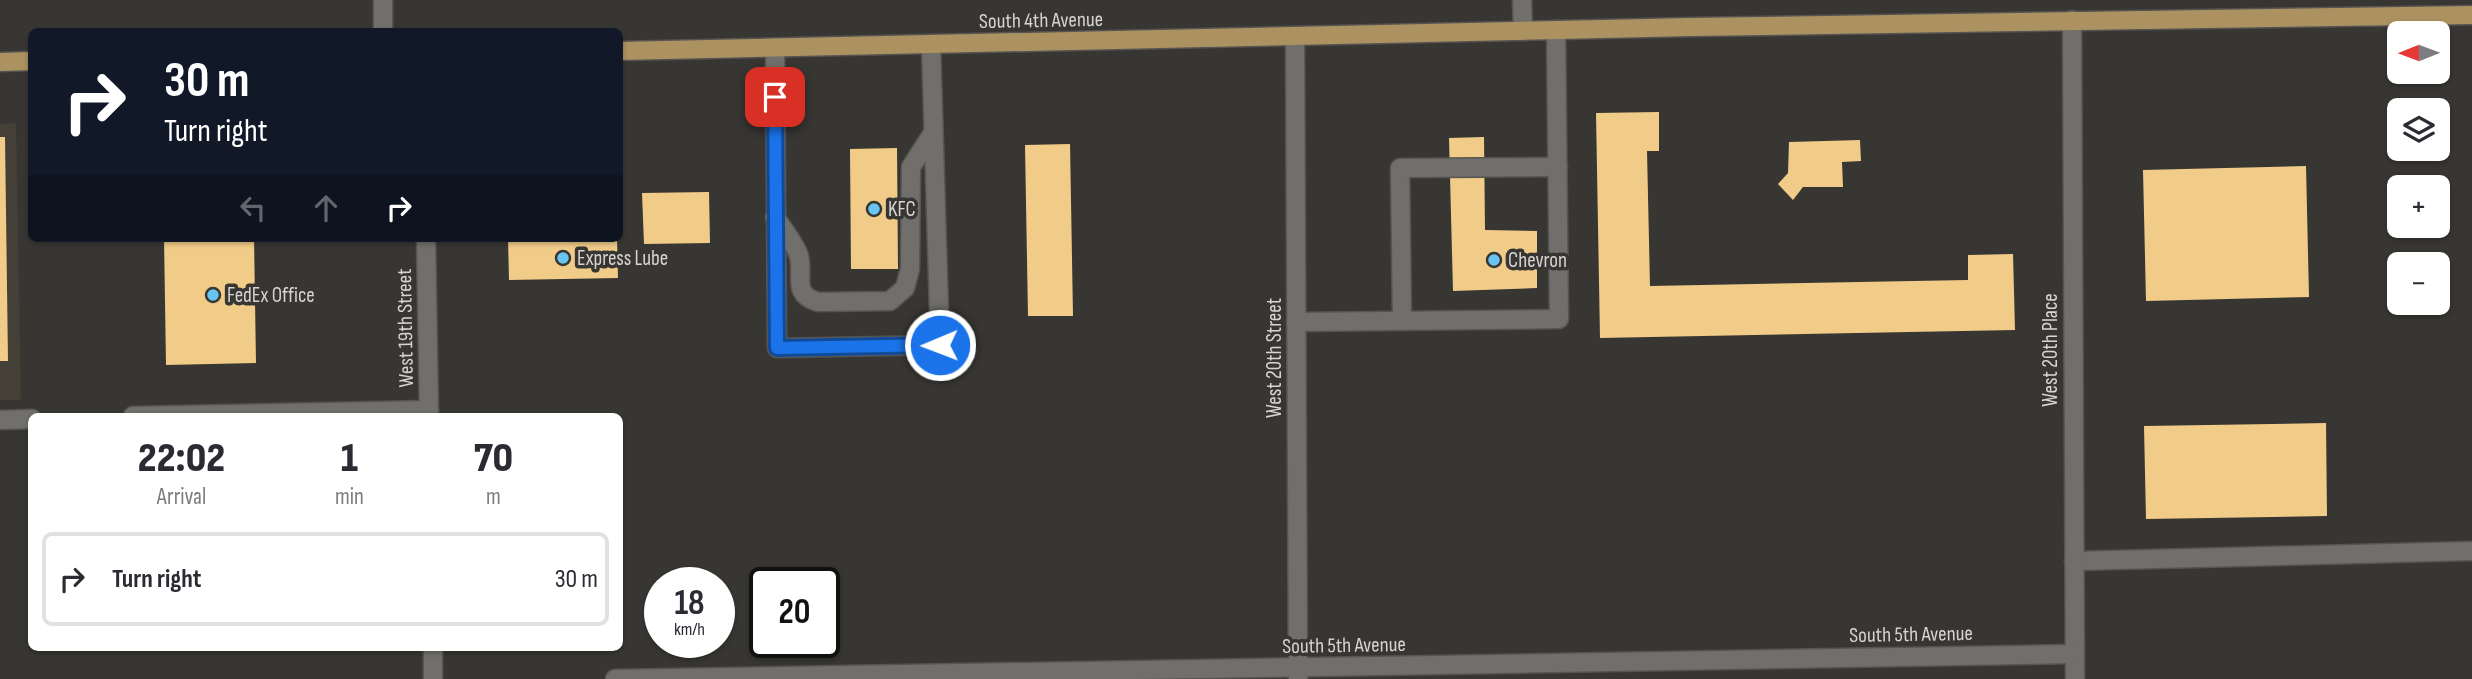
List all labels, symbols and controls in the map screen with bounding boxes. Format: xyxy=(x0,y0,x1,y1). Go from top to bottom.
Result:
street label: South 4th Avenue xyxy=(979,7,1103,34)
north arrow xyxy=(2387,21,2450,84)
map controls xyxy=(2387,21,2450,315)
text: 30 m xyxy=(164,52,249,111)
icon: right xyxy=(49,56,140,147)
pin xyxy=(745,67,805,127)
icon: arrive xyxy=(756,78,794,116)
button: layers xyxy=(2387,98,2450,161)
text: Turn right xyxy=(164,112,268,151)
button: + xyxy=(2387,175,2450,238)
icon: left xyxy=(234,189,272,227)
icon: ahead xyxy=(307,189,345,227)
icon: right xyxy=(380,189,418,227)
place label: KFC xyxy=(888,197,916,222)
marker: KFC xyxy=(866,201,882,217)
place label: Express Lube xyxy=(577,246,668,271)
place label: Chevron xyxy=(1508,248,1567,273)
marker: Express Lube xyxy=(555,250,571,266)
marker: Chevron xyxy=(1486,252,1502,268)
button: − xyxy=(2387,252,2450,315)
street label: West 19th Street xyxy=(392,268,419,388)
place label: FedEx Office xyxy=(227,283,315,308)
marker: FedEx Office xyxy=(205,287,221,303)
street label: West 20th Place xyxy=(2038,293,2063,407)
street label: West 20th Street xyxy=(1262,298,1287,418)
position arrow xyxy=(903,308,977,382)
text: 22:02 xyxy=(138,433,225,484)
text: 1 xyxy=(341,433,358,484)
text: 70 xyxy=(474,433,513,484)
text: Arrival xyxy=(157,483,206,511)
text: min xyxy=(335,483,364,511)
text: m xyxy=(486,483,501,511)
icon: right xyxy=(53,560,91,598)
text: Turn right xyxy=(112,564,201,595)
text: 30 m xyxy=(555,564,598,595)
speed limit sign: 20 xyxy=(749,567,840,658)
text: 18 xyxy=(674,582,705,625)
text: km/h xyxy=(674,619,705,640)
street label: South 5th Avenue xyxy=(1849,621,1973,648)
street label: South 5th Avenue xyxy=(1282,632,1406,659)

